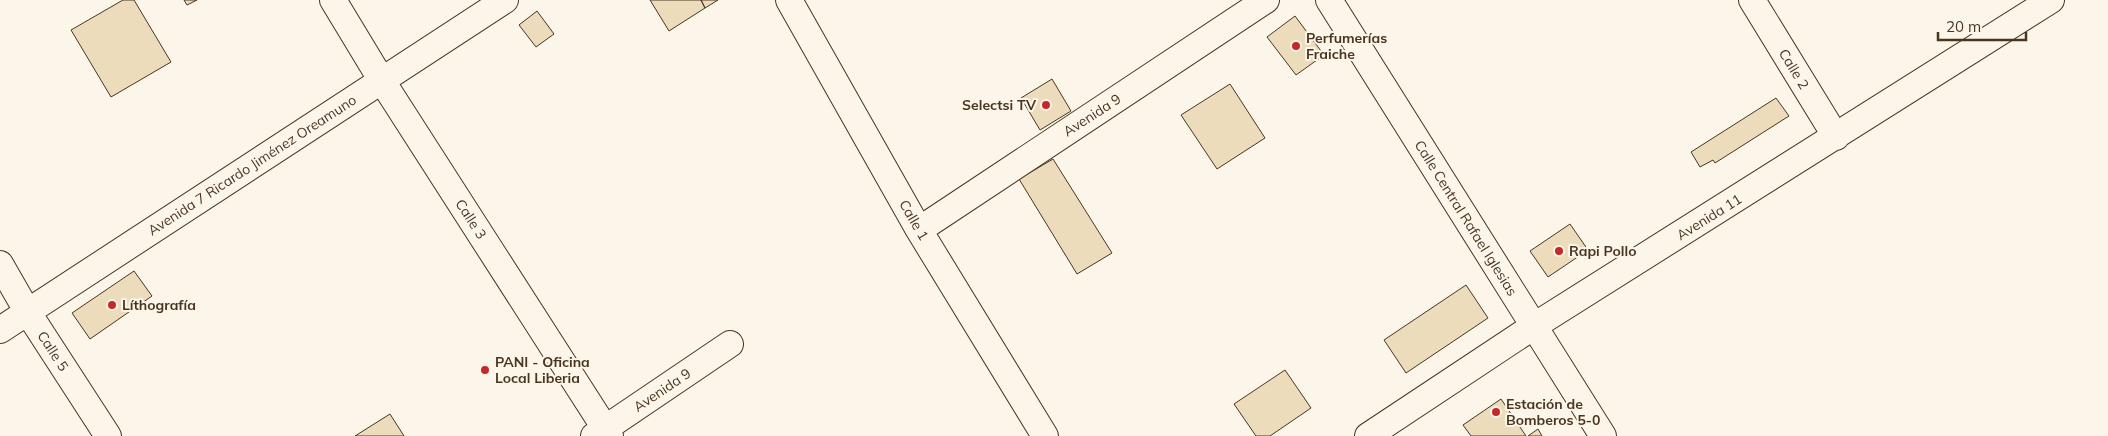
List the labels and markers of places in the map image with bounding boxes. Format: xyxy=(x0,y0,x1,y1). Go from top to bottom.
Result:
place label: Perfumerías Fraiche xyxy=(1306,29,1387,63)
marker: Perfumerías Fraiche xyxy=(1290,40,1302,52)
place label: Selectsi TV xyxy=(962,96,1037,114)
marker: Selectsi TV xyxy=(1040,99,1052,111)
place label: Rapi Pollo xyxy=(1569,242,1636,260)
marker: Rapi Pollo xyxy=(1553,245,1565,257)
place label: Líthografía xyxy=(122,296,196,314)
marker: Líthografía xyxy=(106,299,118,311)
place label: PANI - Oficina Local Liberia xyxy=(495,353,590,387)
marker: PANI - Oficina Local Liberia xyxy=(479,364,491,376)
place label: Estación de Bomberos 5-0 xyxy=(1506,395,1600,429)
marker: Estación de Bomberos 5-0 xyxy=(1490,406,1502,418)

